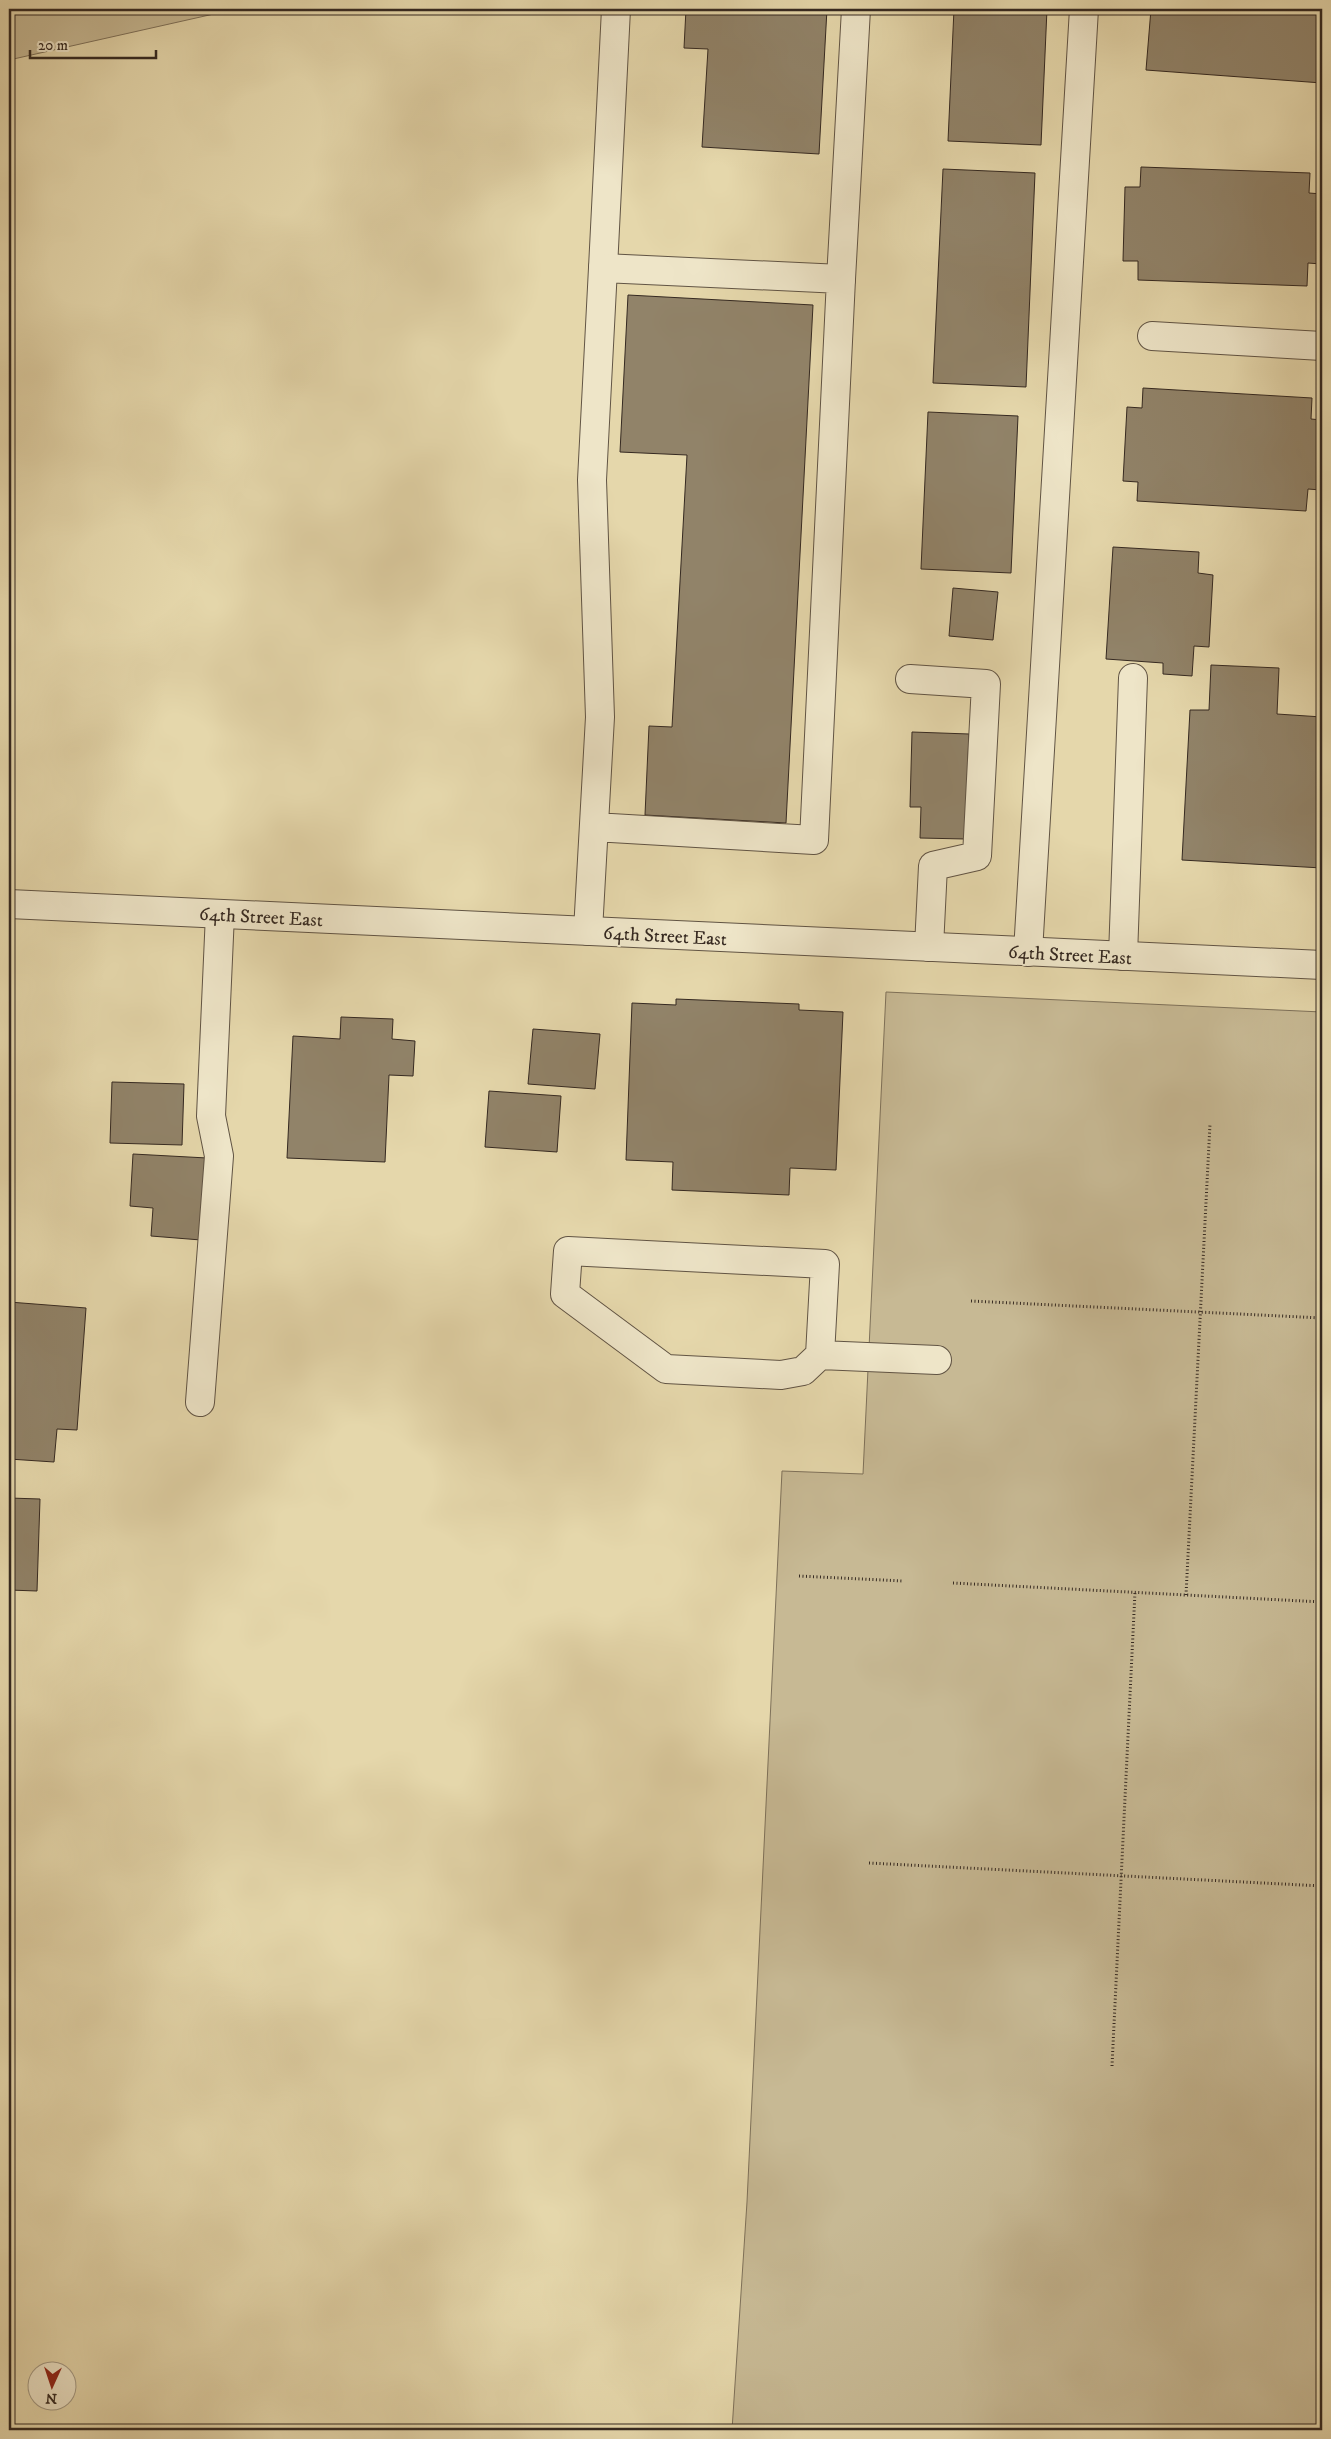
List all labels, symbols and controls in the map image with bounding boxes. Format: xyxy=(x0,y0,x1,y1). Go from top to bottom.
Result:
scale bar xyxy=(30,28,156,60)
text: 20 m xyxy=(38,36,68,55)
street label: 64th Street East xyxy=(198,903,323,932)
street label: 64th Street East xyxy=(602,922,727,951)
street label: 64th Street East xyxy=(1007,941,1132,970)
north arrow xyxy=(28,2362,78,2412)
text: N xyxy=(45,2389,58,2407)

